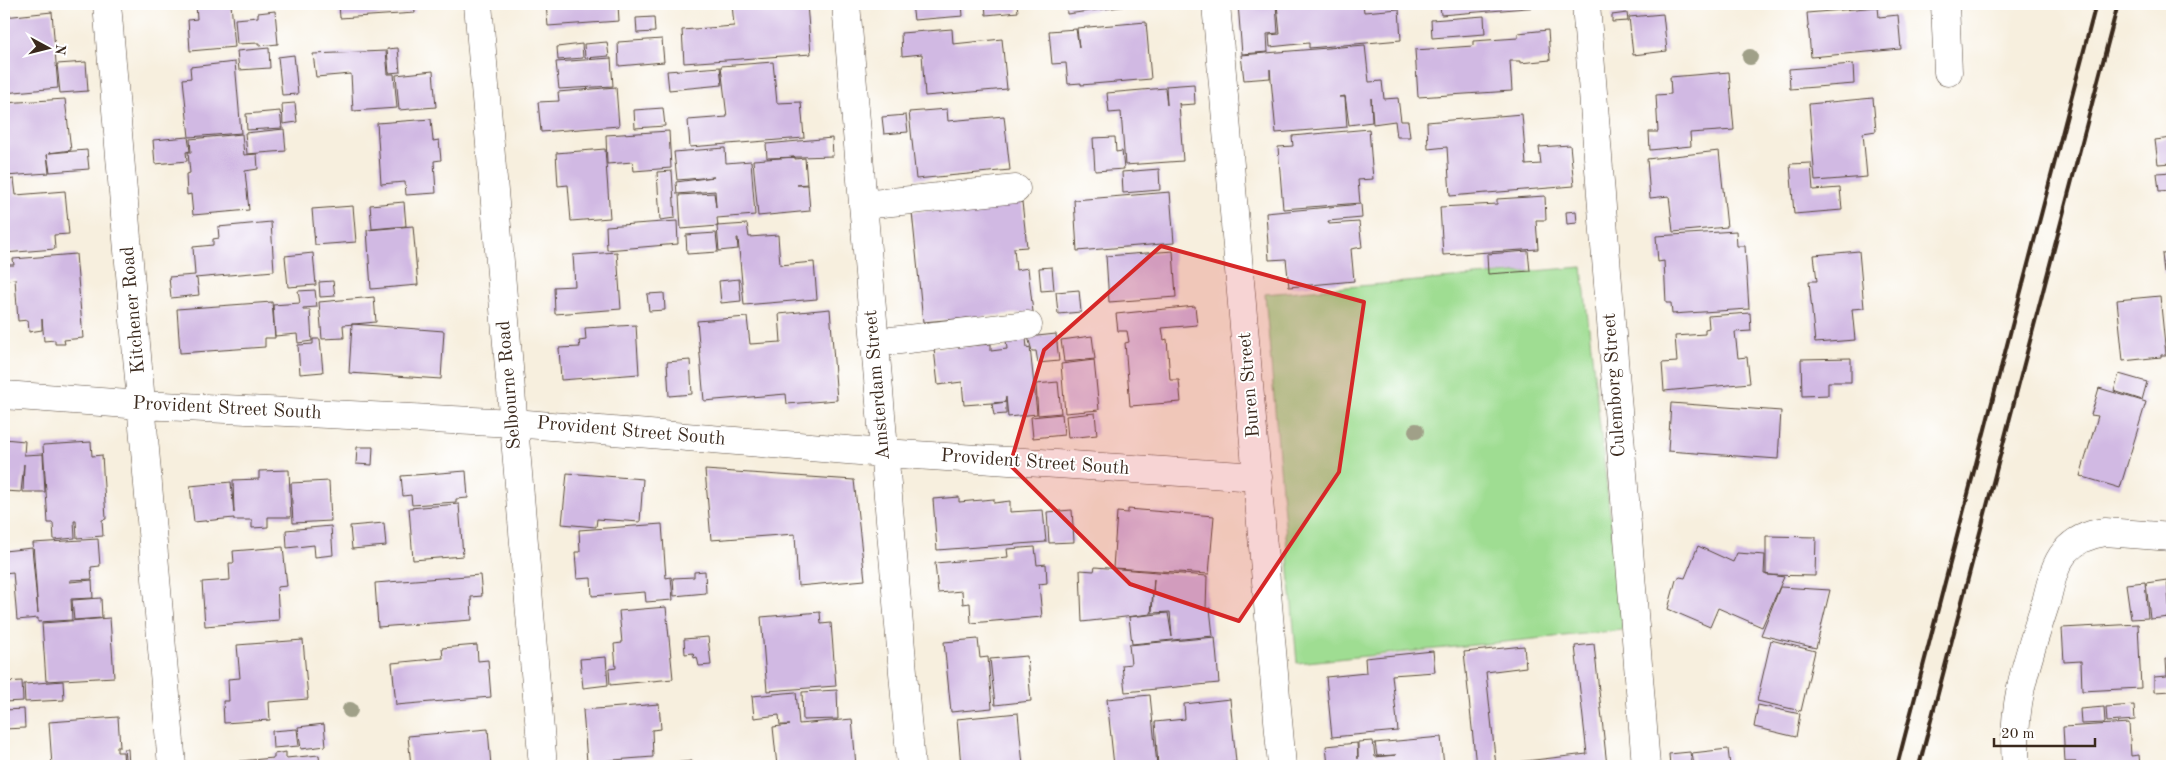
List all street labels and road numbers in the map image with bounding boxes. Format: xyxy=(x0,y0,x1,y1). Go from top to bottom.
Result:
street label: Kitchener Road xyxy=(119,245,149,375)
street label: Amsterdam Street xyxy=(862,309,894,461)
street label: Culemborg Street xyxy=(1600,312,1630,458)
street label: Selbourne Road xyxy=(495,320,525,450)
street label: Buren Street xyxy=(1236,332,1264,438)
street label: Provident Street South xyxy=(132,395,322,423)
street label: Provident Street South xyxy=(536,414,726,450)
street label: Provident Street South xyxy=(940,447,1130,479)

